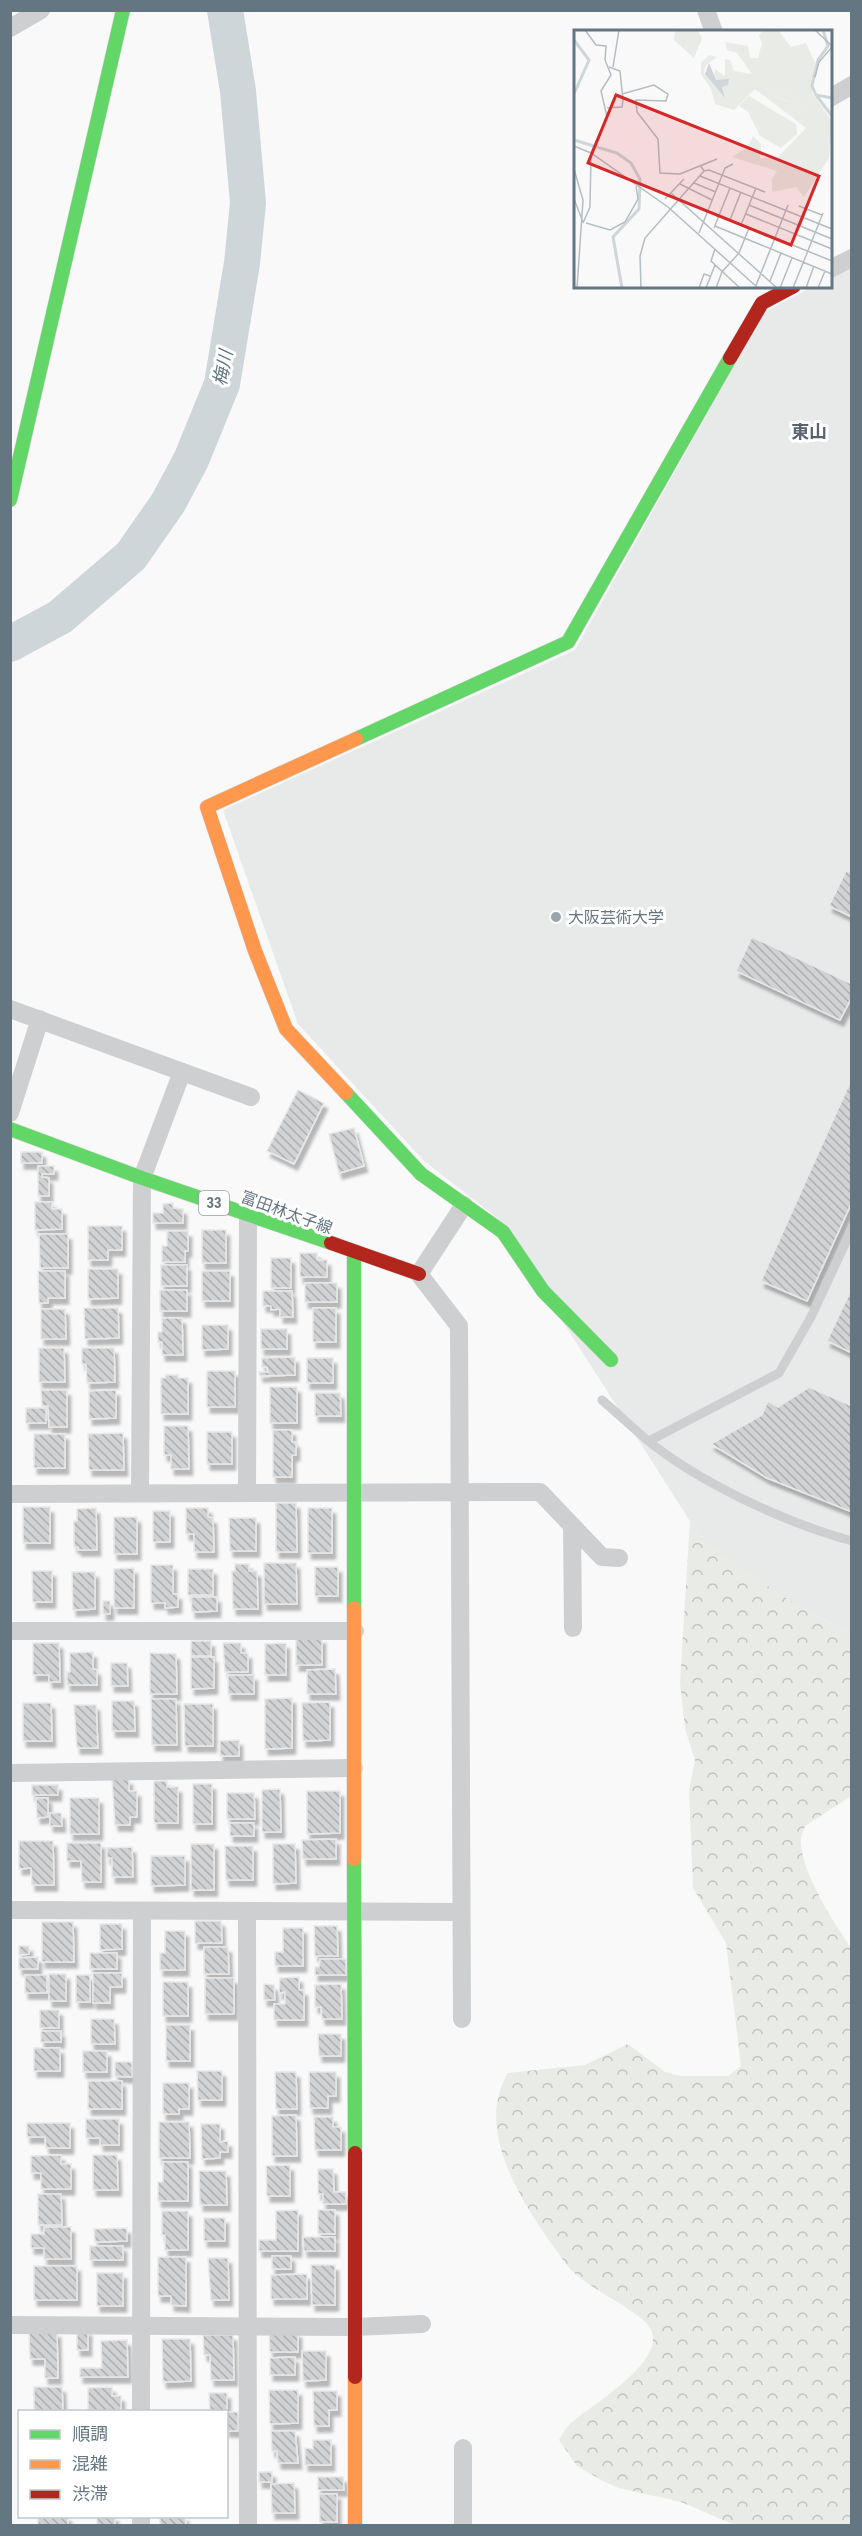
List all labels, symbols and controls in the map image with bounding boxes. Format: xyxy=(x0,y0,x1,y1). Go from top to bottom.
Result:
inset map xyxy=(574,30,832,288)
water label: 梅川 xyxy=(209,346,237,388)
district label: 東山 xyxy=(791,421,827,442)
place label: 大阪芸術大学 xyxy=(568,908,664,927)
marker: 大阪芸術大学 xyxy=(549,910,563,924)
street label: 富田林太子線 xyxy=(238,1187,335,1238)
road number: 33 xyxy=(199,1191,229,1215)
legend xyxy=(18,2410,228,2518)
text: 順調 xyxy=(72,2423,108,2444)
text: 混雑 xyxy=(72,2453,108,2474)
text: 渋滞 xyxy=(72,2483,108,2504)

